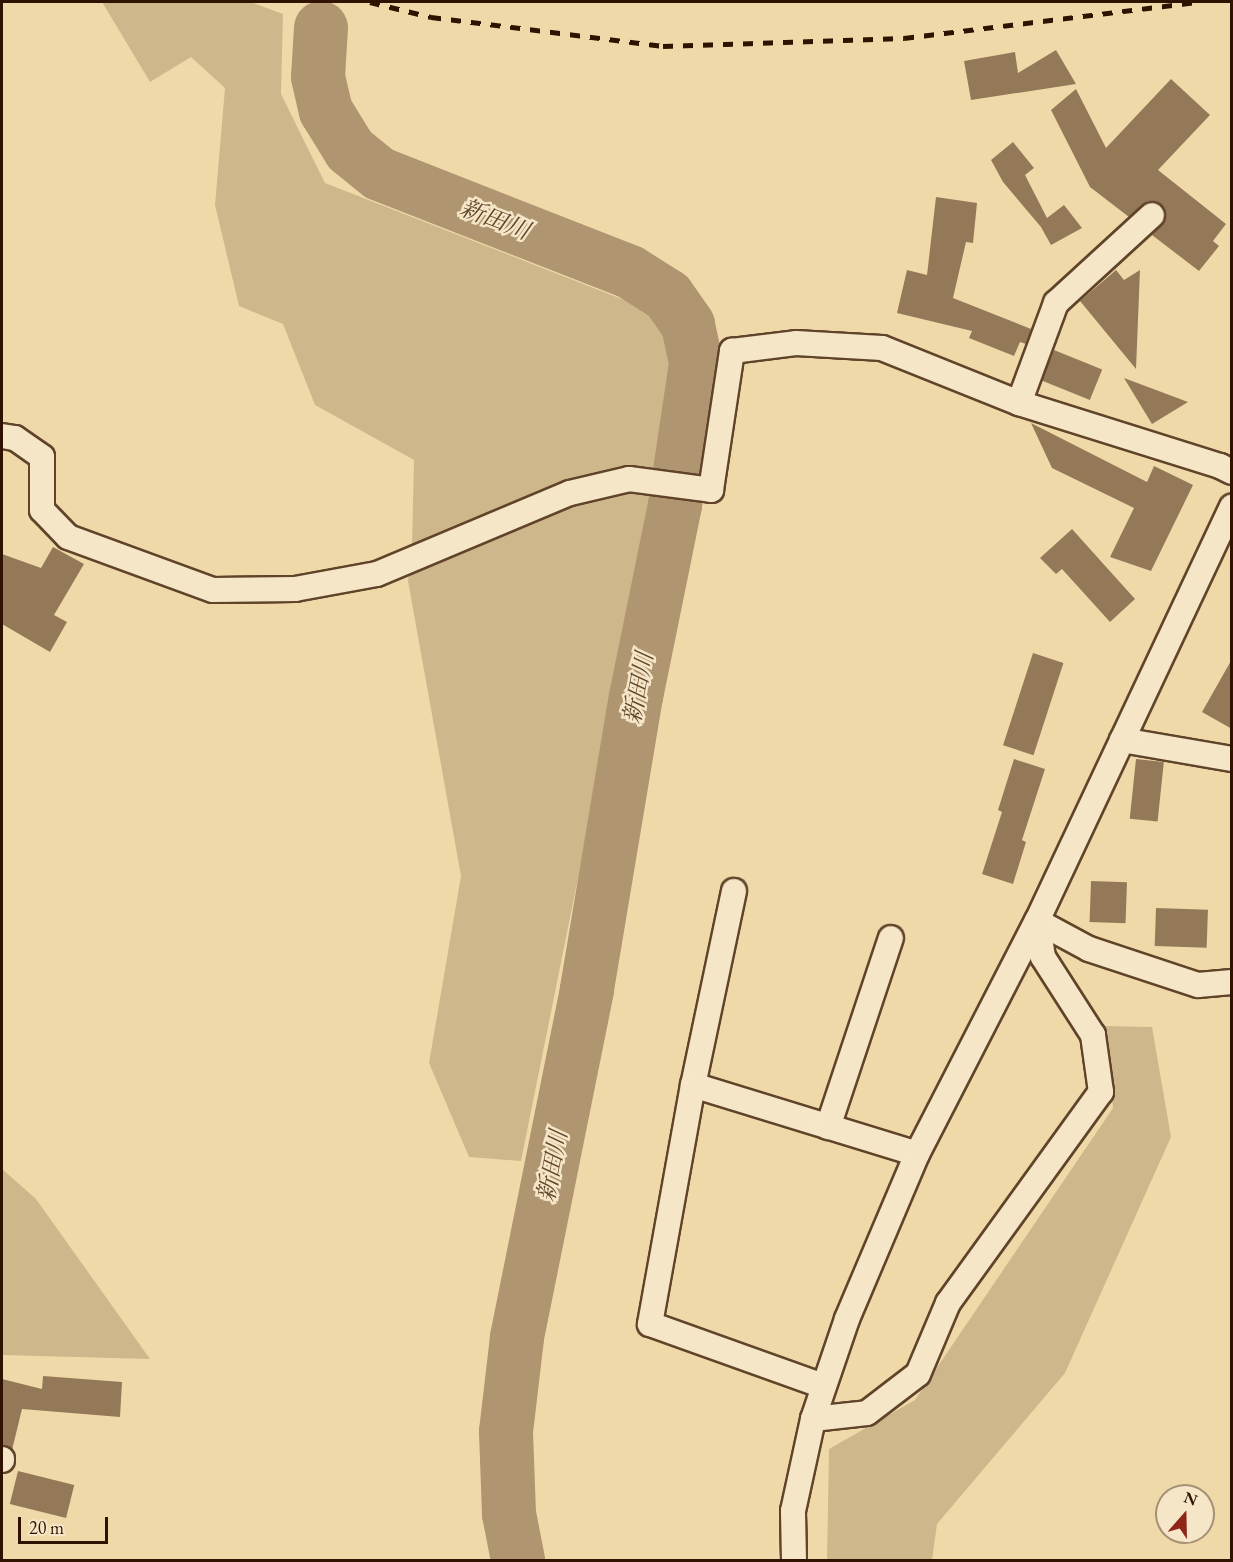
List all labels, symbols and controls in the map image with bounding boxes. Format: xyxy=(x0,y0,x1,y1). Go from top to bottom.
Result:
water label: 新田川 xyxy=(456,193,534,245)
water label: 新田川 xyxy=(617,650,659,726)
water label: 新田川 xyxy=(531,1128,573,1204)
north arrow xyxy=(1155,1484,1215,1544)
text: N xyxy=(1181,1486,1200,1511)
scale bar xyxy=(21,1505,111,1543)
text: 20 m xyxy=(29,1516,64,1539)

